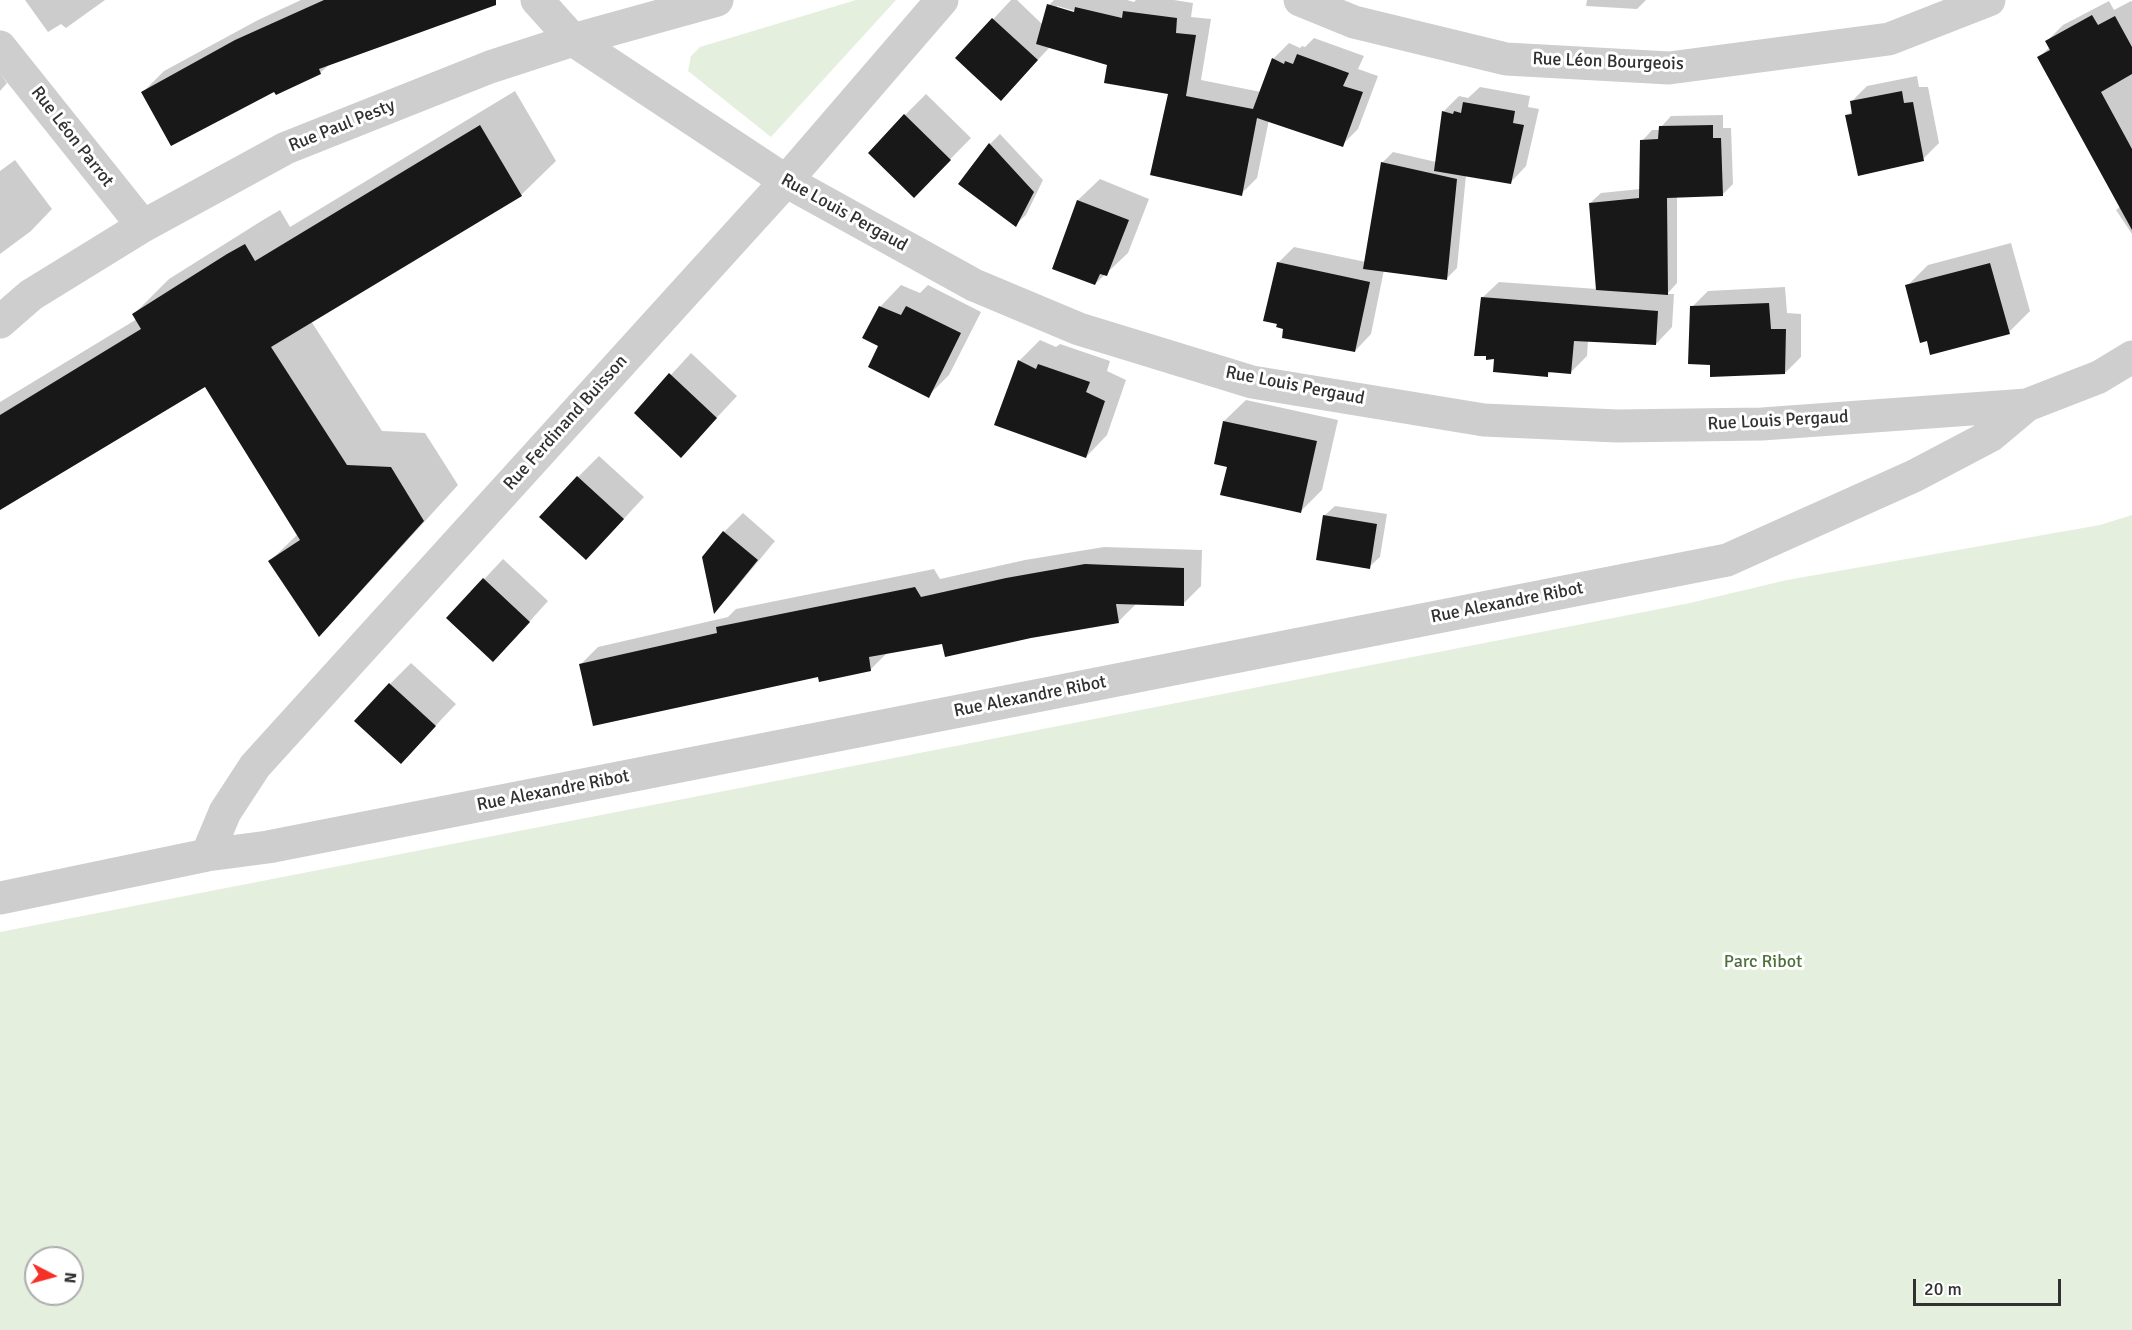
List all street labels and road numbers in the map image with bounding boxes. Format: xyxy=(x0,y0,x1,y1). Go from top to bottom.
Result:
street label: Rue Léon Bourgeois xyxy=(1532,49,1684,75)
street label: Rue Léon Parrot xyxy=(26,82,118,192)
street label: Rue Paul Pesty xyxy=(286,95,398,157)
street label: Rue Louis Pergaud xyxy=(777,169,911,257)
street label: Rue Ferdinand Buisson xyxy=(500,351,632,495)
street label: Rue Louis Pergaud xyxy=(1224,362,1366,410)
street label: Rue Louis Pergaud xyxy=(1707,407,1849,435)
street label: Rue Alexandre Ribot xyxy=(1429,578,1585,628)
street label: Rue Alexandre Ribot xyxy=(952,672,1108,722)
street label: Rue Alexandre Ribot xyxy=(475,766,631,816)

